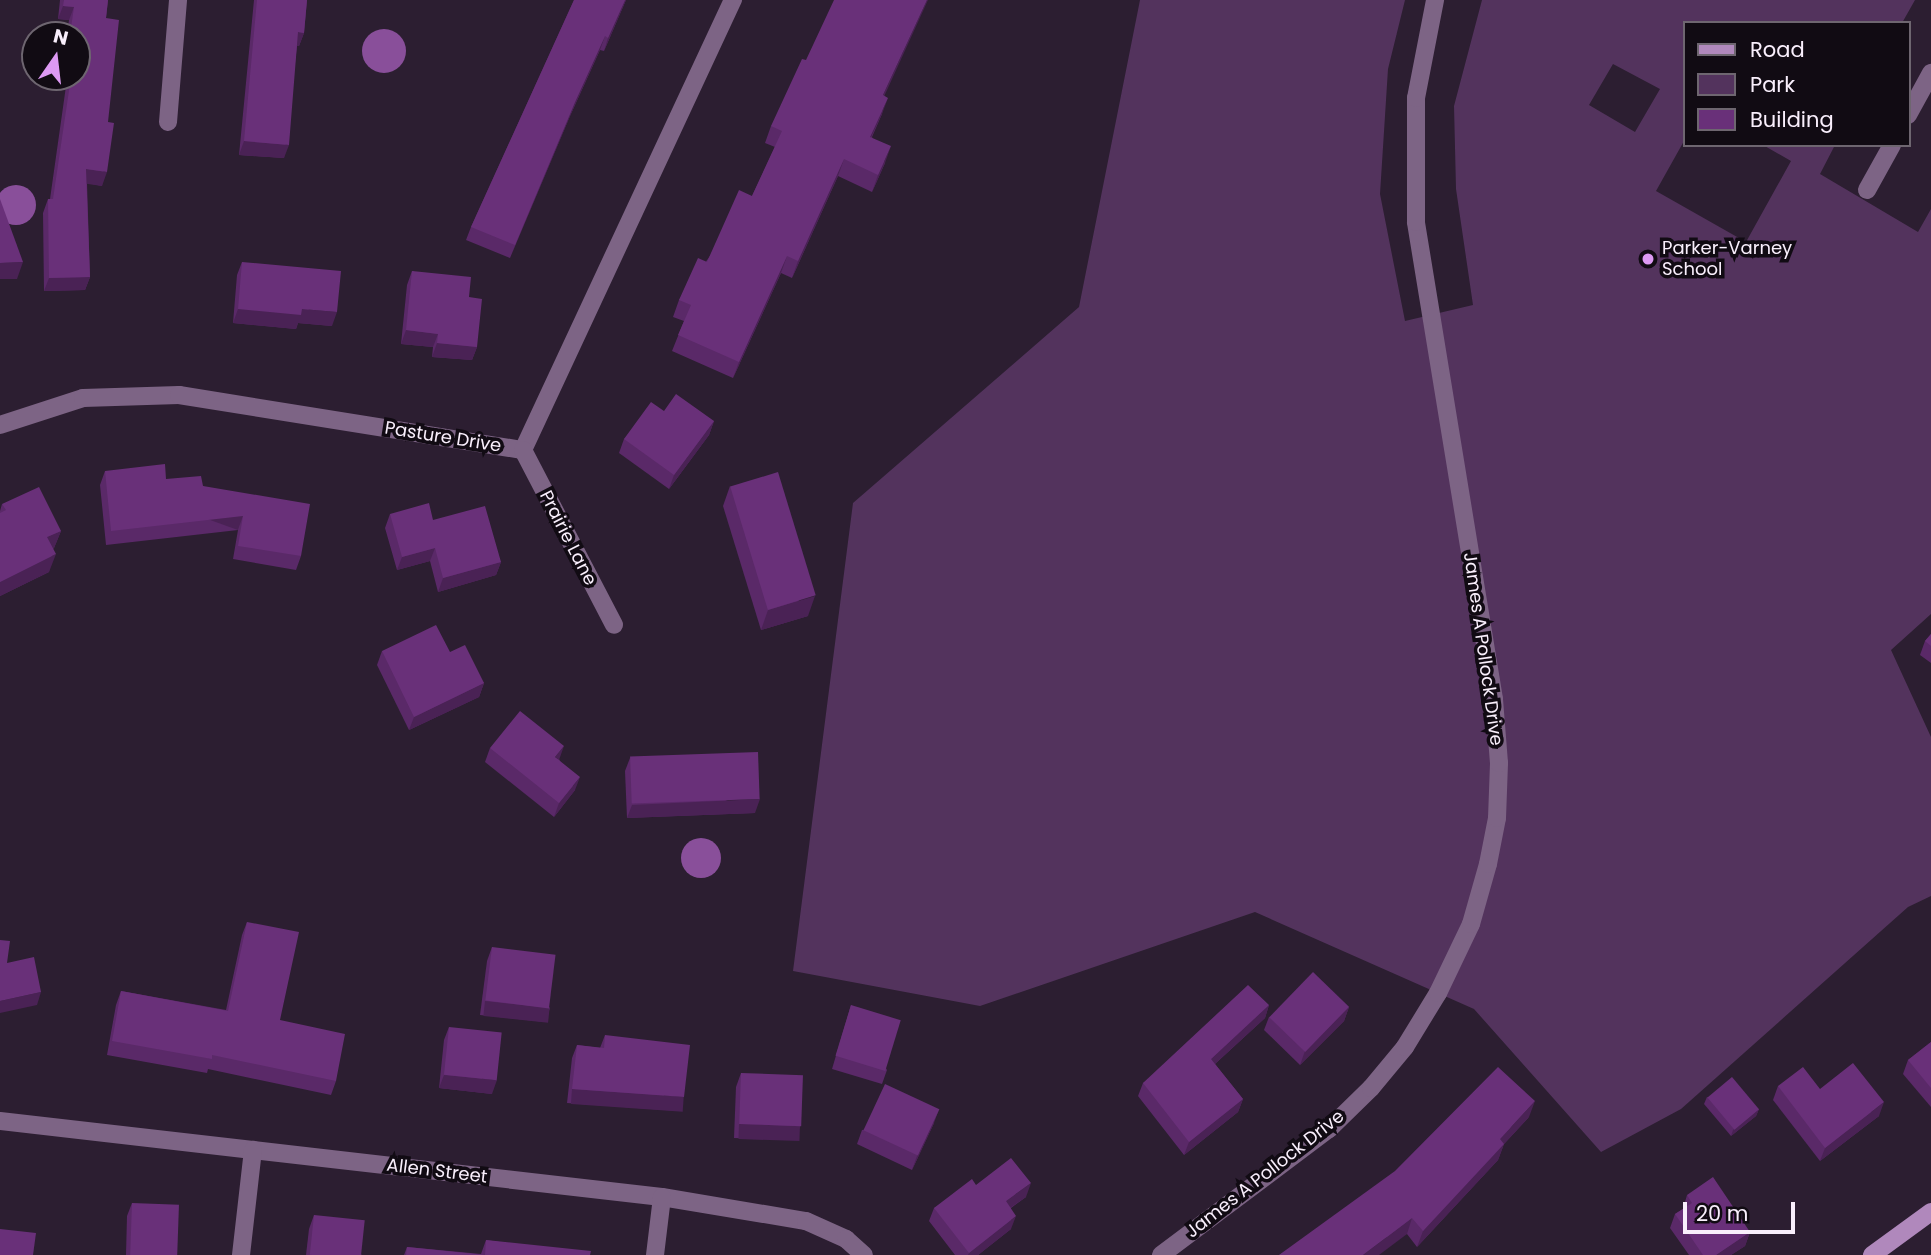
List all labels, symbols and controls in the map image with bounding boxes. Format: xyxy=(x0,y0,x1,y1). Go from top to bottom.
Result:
north arrow xyxy=(21,21,91,91)
legend xyxy=(1682,21,1910,147)
text: N xyxy=(51,22,71,52)
text: Road xyxy=(1750,35,1805,64)
text: Park xyxy=(1750,70,1795,99)
text: Building xyxy=(1750,105,1834,134)
place label: Parker-Varney School xyxy=(1662,238,1792,280)
marker: Parker-Varney School xyxy=(1640,251,1656,267)
street label: Pasture Drive xyxy=(383,417,503,457)
street label: Prairie Lane xyxy=(535,487,601,589)
street label: James A Pollock Drive xyxy=(1459,551,1507,747)
street label: James A Pollock Drive xyxy=(1182,1105,1348,1243)
street label: Allen Street xyxy=(385,1154,489,1188)
scale bar xyxy=(1686,1188,1798,1232)
text: 20 m xyxy=(1696,1199,1749,1228)

